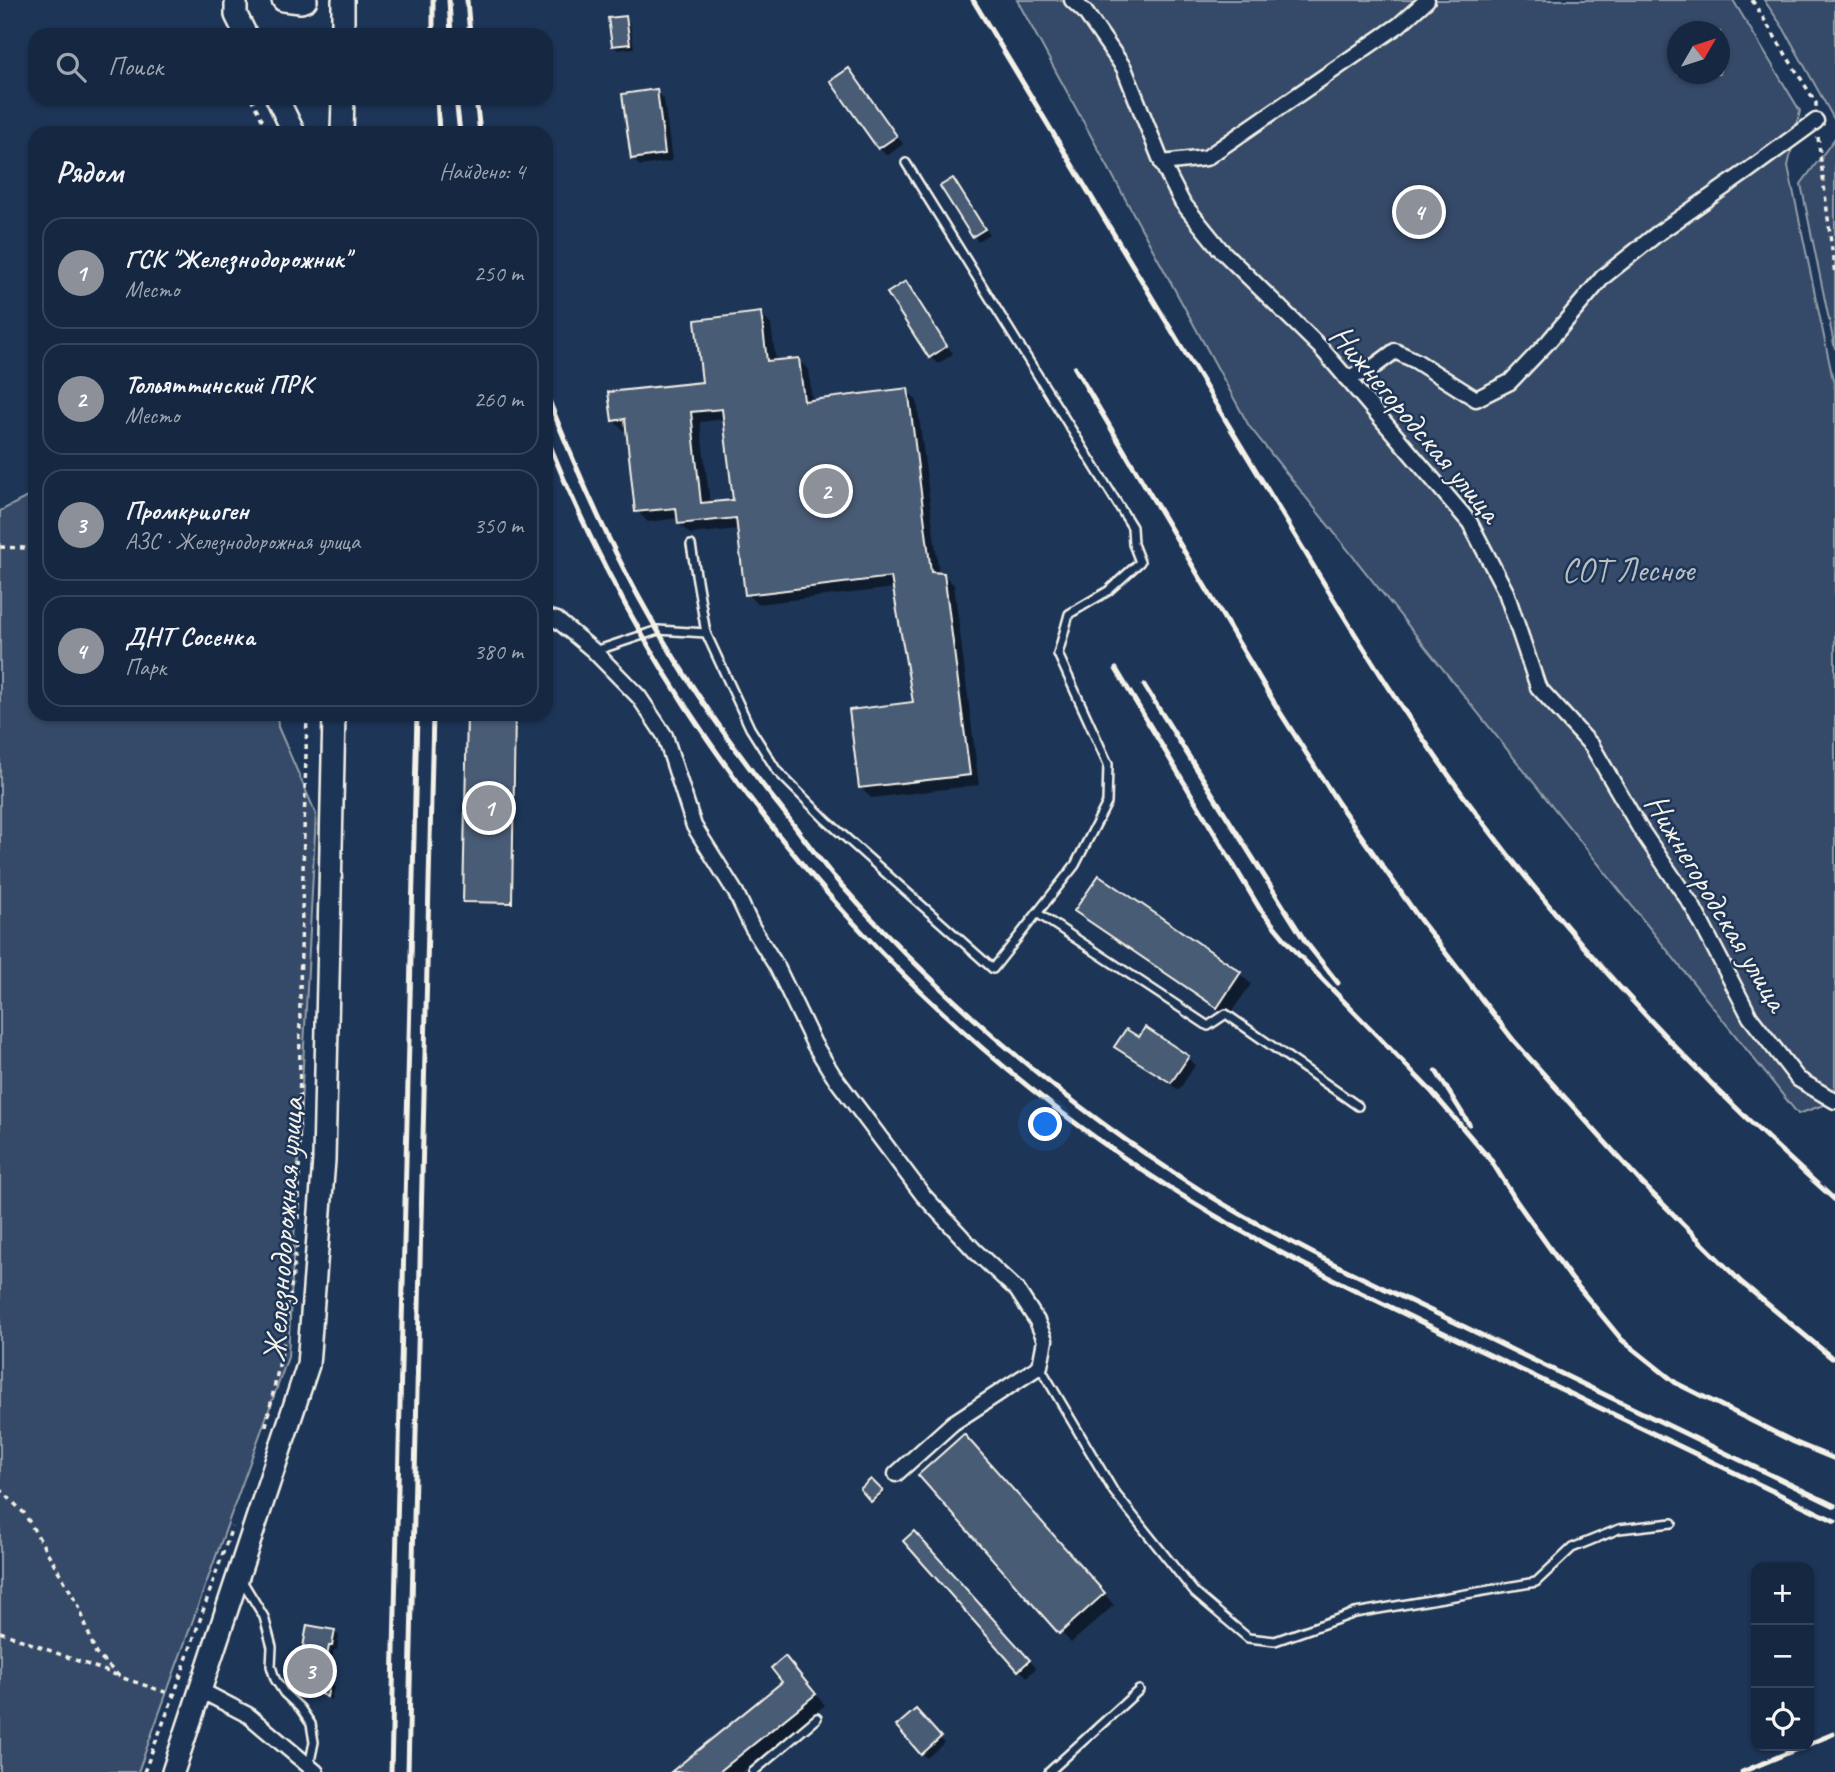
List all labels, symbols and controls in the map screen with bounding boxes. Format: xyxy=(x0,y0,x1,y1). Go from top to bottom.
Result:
north arrow xyxy=(1667,21,1730,84)
search box xyxy=(28,28,553,105)
icon: search xyxy=(52,48,90,86)
text: Поиск xyxy=(108,50,163,83)
text: Рядом xyxy=(56,153,123,191)
text: Найдено: 4 xyxy=(439,157,525,186)
pin: 4 xyxy=(1396,186,1442,238)
text: ГСК "Железнодорожник" xyxy=(125,242,350,275)
text: 1 xyxy=(76,259,86,288)
text: 250 m xyxy=(474,259,523,288)
text: Место xyxy=(125,275,179,304)
street label: Нижнегородская улица xyxy=(1321,315,1513,533)
text: Тольяттинский ПРК xyxy=(125,368,313,401)
text: 2 xyxy=(76,385,86,414)
text: 260 m xyxy=(474,385,523,414)
text: Место xyxy=(125,401,179,430)
pin: 2 xyxy=(803,465,849,517)
text: Промкриоген xyxy=(125,494,249,527)
text: 3 xyxy=(76,511,86,540)
text: 350 m xyxy=(474,511,523,540)
text: АЗС · Железнодорожная улица xyxy=(125,527,360,556)
park label: СОТ Лесное xyxy=(1562,549,1696,591)
text: ДНТ Сосенка xyxy=(125,620,255,653)
text: 4 xyxy=(76,637,86,666)
text: 380 m xyxy=(474,637,523,666)
text: Парк xyxy=(125,653,166,682)
pin: 1 xyxy=(466,782,512,834)
street label: Нижнегородская улица xyxy=(1636,786,1800,1021)
street label: Железнодорожная улица xyxy=(253,1094,313,1364)
your location xyxy=(1028,1107,1062,1141)
map controls xyxy=(1751,1562,1814,1751)
button: + xyxy=(1751,1562,1814,1625)
button: − xyxy=(1751,1625,1814,1688)
pin: 3 xyxy=(287,1645,333,1697)
button: locate xyxy=(1751,1688,1814,1751)

